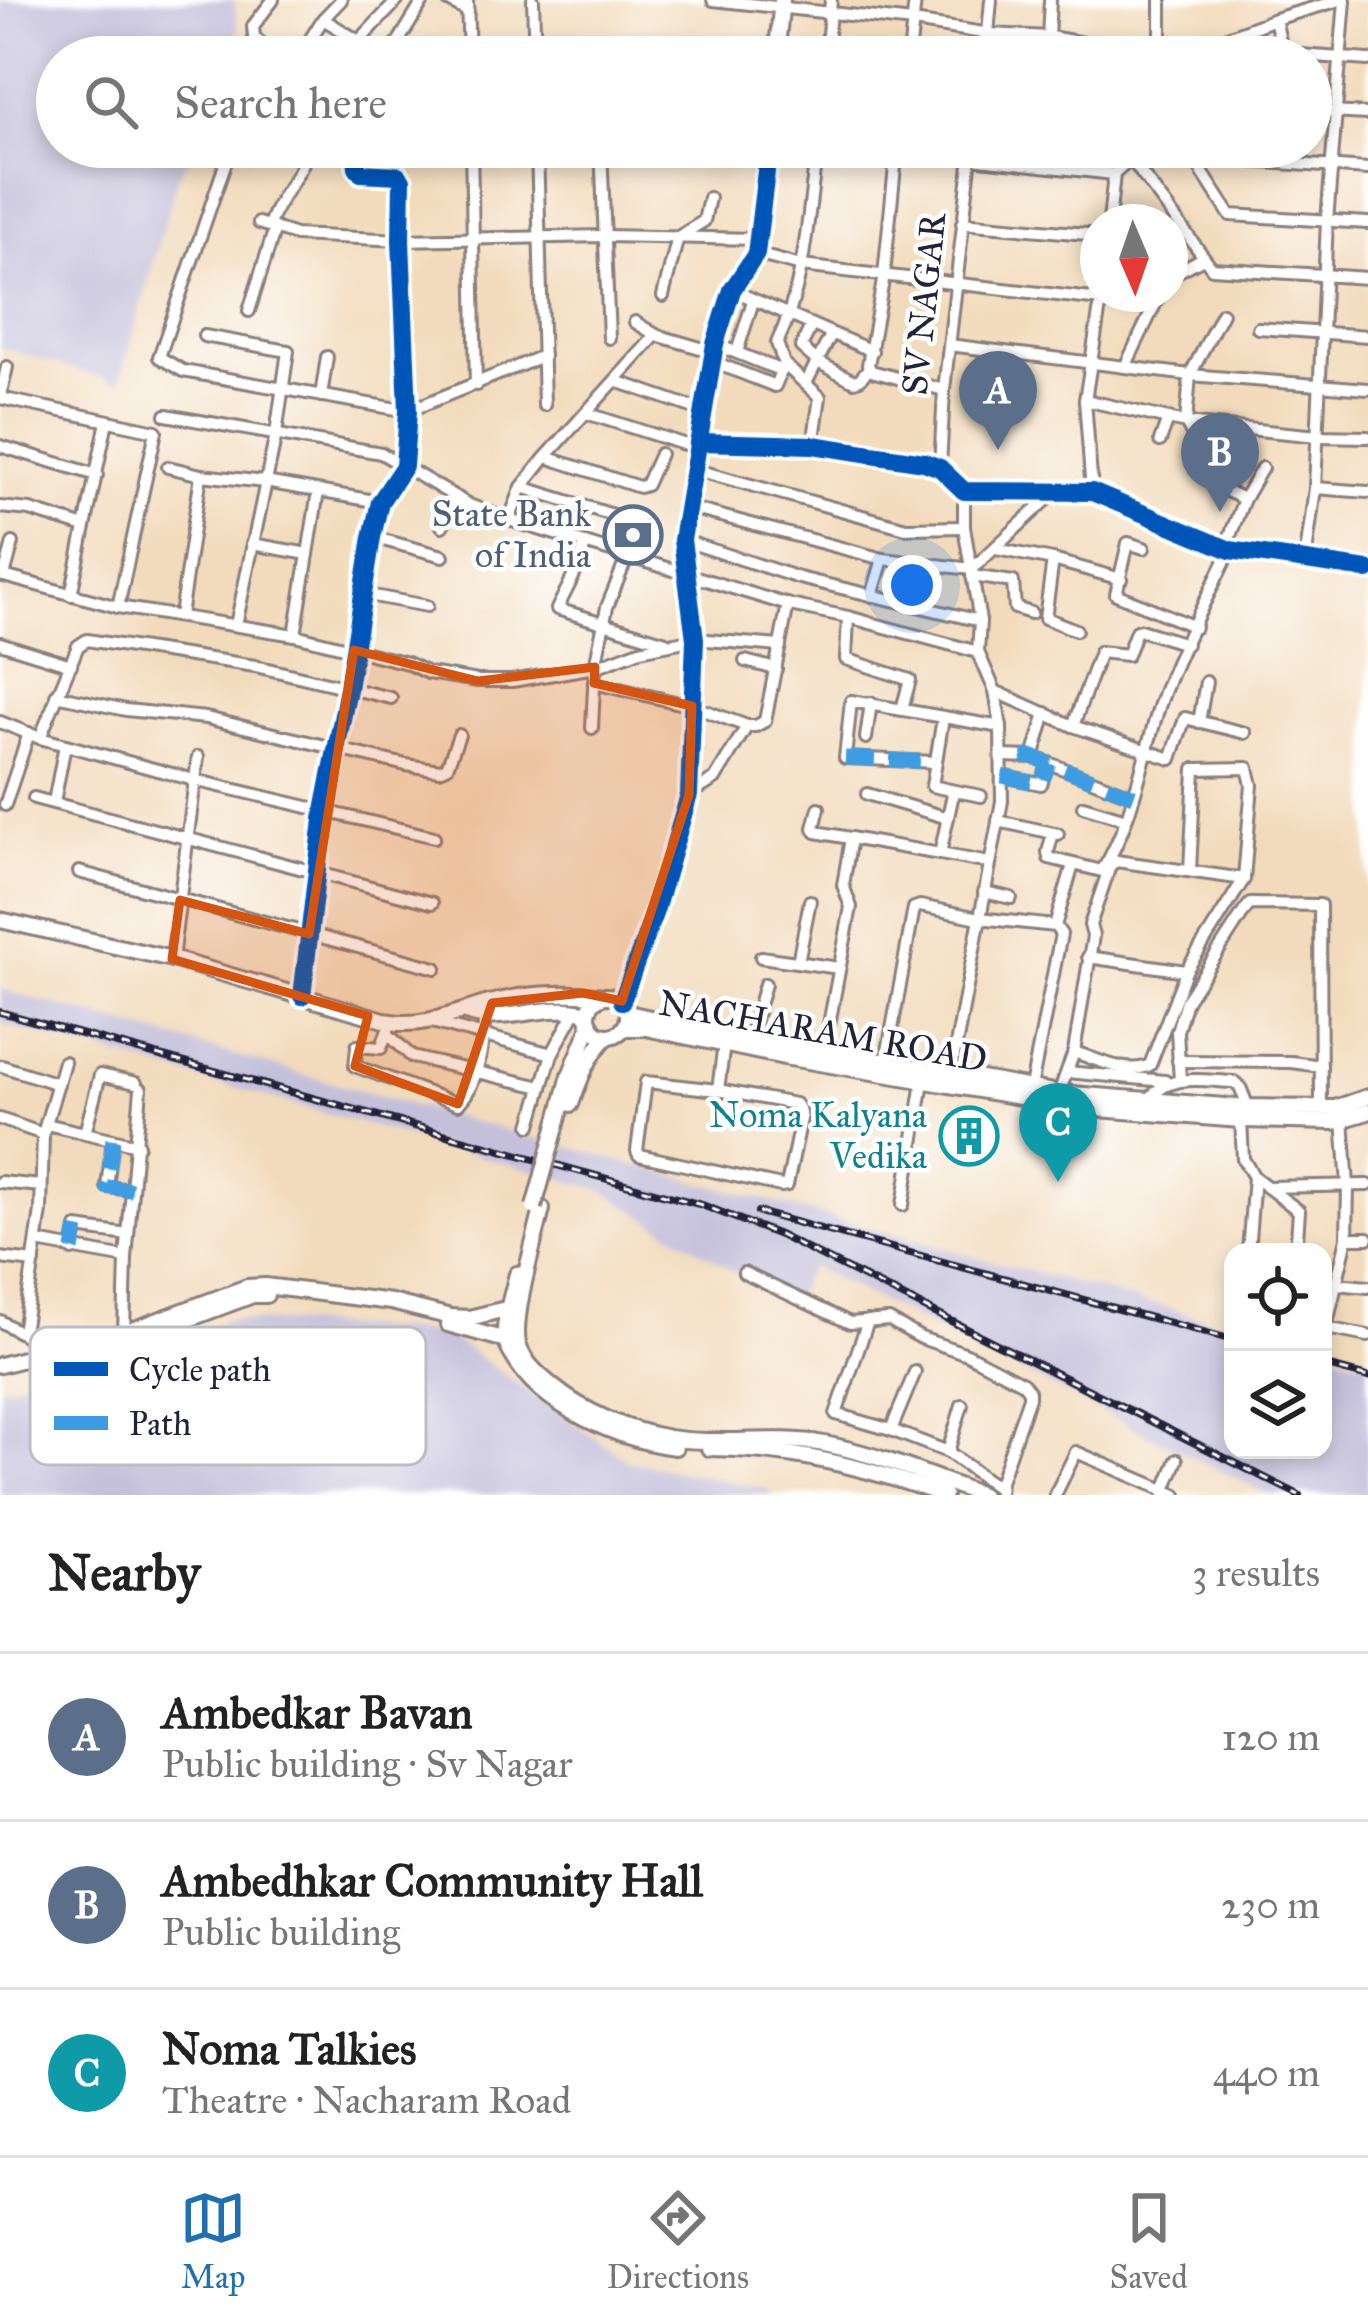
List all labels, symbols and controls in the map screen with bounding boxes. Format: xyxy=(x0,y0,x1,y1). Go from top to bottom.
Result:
search box xyxy=(36,36,1332,168)
icon: search xyxy=(78,69,144,135)
text: Search here xyxy=(174,75,387,130)
north arrow xyxy=(1080,204,1188,312)
street label: SV NAGAR xyxy=(893,209,956,397)
pin: A xyxy=(959,351,1037,450)
pin: B xyxy=(1181,413,1259,512)
place label: State Bank of India xyxy=(432,492,592,577)
bank icon: State Bank of India xyxy=(602,504,664,566)
your location xyxy=(882,555,942,615)
street label: NACHARAM ROAD xyxy=(656,980,990,1082)
pin: C xyxy=(1019,1083,1097,1182)
place label: Noma Kalyana Vedika xyxy=(709,1093,928,1178)
building icon: Noma Kalyana Vedika xyxy=(938,1105,1000,1167)
map controls xyxy=(1224,1243,1332,1459)
button: locate xyxy=(1224,1243,1332,1351)
legend xyxy=(30,1327,426,1465)
text: Cycle path xyxy=(129,1350,271,1390)
button: layers xyxy=(1224,1351,1332,1459)
text: Path xyxy=(129,1404,191,1444)
text: Nearby xyxy=(48,1542,200,1604)
text: 3 results xyxy=(1192,1549,1320,1597)
text: Ambedkar Bavan xyxy=(162,1685,473,1740)
text: A xyxy=(74,1713,100,1761)
text: 120 m xyxy=(1221,1713,1320,1761)
text: Public building · Sv Nagar xyxy=(162,1740,573,1788)
text: Ambedhkar Community Hall xyxy=(162,1853,703,1908)
text: B xyxy=(74,1881,100,1929)
text: 230 m xyxy=(1221,1881,1320,1929)
text: Public building xyxy=(162,1908,400,1956)
text: Noma Talkies xyxy=(162,2021,416,2076)
text: C xyxy=(74,2049,100,2097)
text: 440 m xyxy=(1213,2049,1320,2097)
text: Theatre · Nacharam Road xyxy=(162,2076,571,2124)
tab: Map xyxy=(180,2185,246,2297)
tab: Directions xyxy=(607,2185,749,2297)
tab: Saved xyxy=(1109,2185,1188,2297)

